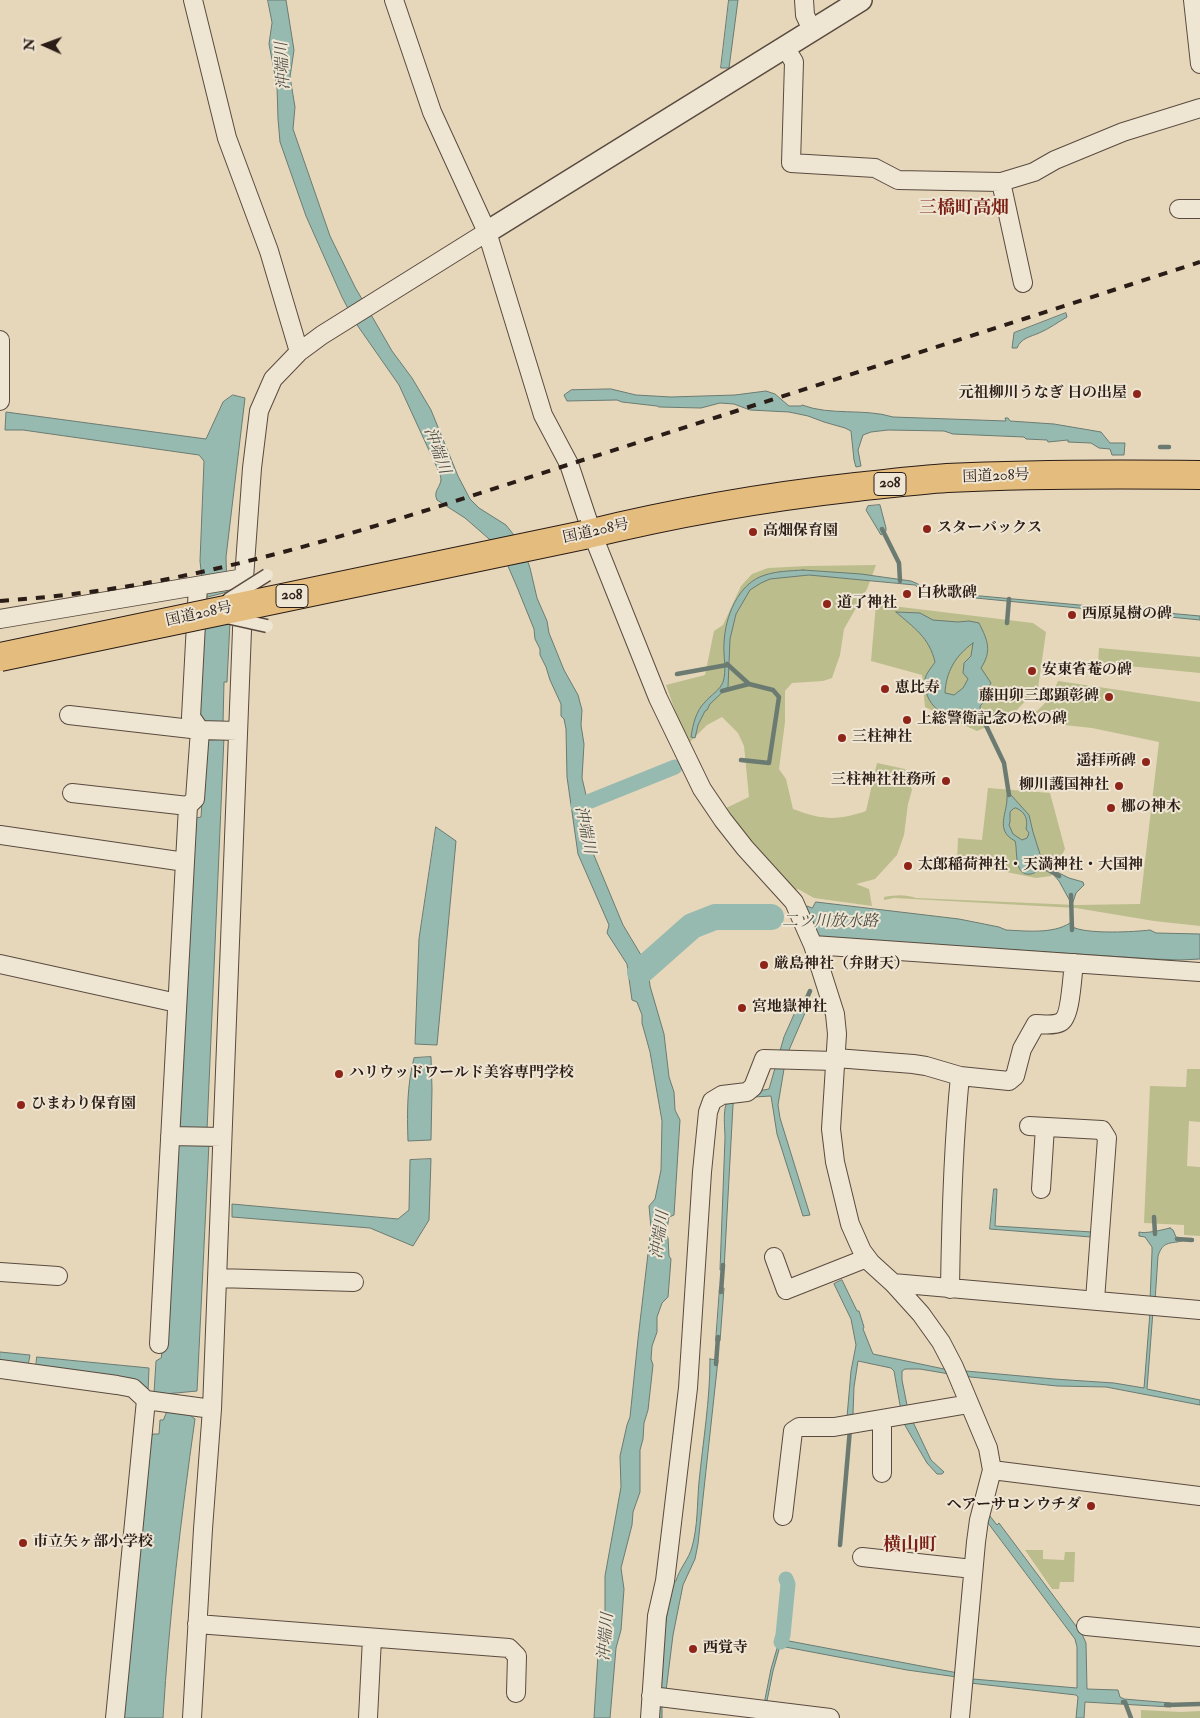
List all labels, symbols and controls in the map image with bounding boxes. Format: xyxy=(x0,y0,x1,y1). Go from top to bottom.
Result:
north arrow xyxy=(20,20,70,70)
text: N xyxy=(21,38,38,51)
water label: 沖端川 xyxy=(273,42,295,90)
district label: 三橋町高畑 xyxy=(919,198,1009,220)
place label: 元祖柳川うなぎ 日の出屋 xyxy=(959,385,1127,403)
marker: 元祖柳川うなぎ 日の出屋 xyxy=(1131,388,1143,400)
water label: 沖端川 xyxy=(419,425,453,477)
street label: 国道208号 xyxy=(962,467,1030,487)
road number: 208 xyxy=(874,472,906,496)
street label: 国道208号 xyxy=(561,516,631,548)
place label: スターバックス xyxy=(937,520,1042,538)
place label: 高畑保育園 xyxy=(763,523,838,541)
marker: スターバックス xyxy=(921,523,933,535)
marker: 高畑保育園 xyxy=(747,526,759,538)
road number: 208 xyxy=(276,584,308,608)
place label: 白秋歌碑 xyxy=(917,585,977,603)
marker: 白秋歌碑 xyxy=(901,588,913,600)
place label: 道了神社 xyxy=(837,595,897,613)
marker: 道了神社 xyxy=(821,598,833,610)
street label: 国道208号 xyxy=(164,599,234,631)
place label: 西原晁樹の碑 xyxy=(1082,606,1172,624)
marker: 西原晁樹の碑 xyxy=(1066,609,1078,621)
place label: 安東省菴の碑 xyxy=(1042,662,1132,680)
marker: 安東省菴の碑 xyxy=(1026,665,1038,677)
place label: 恵比寿 xyxy=(895,680,940,698)
marker: 恵比寿 xyxy=(879,683,891,695)
place label: 藤田卯三郎顕彰碑 xyxy=(979,688,1099,706)
marker: 藤田卯三郎顕彰碑 xyxy=(1103,691,1115,703)
place label: 上総警衛記念の松の碑 xyxy=(917,711,1067,729)
marker: 上総警衛記念の松の碑 xyxy=(901,714,913,726)
place label: 三柱神社 xyxy=(852,729,912,747)
marker: 三柱神社 xyxy=(836,732,848,744)
place label: 遥拝所碑 xyxy=(1076,753,1136,771)
marker: 遥拝所碑 xyxy=(1140,756,1152,768)
place label: 三柱神社社務所 xyxy=(831,772,936,790)
marker: 三柱神社社務所 xyxy=(940,775,952,787)
place label: 柳川護国神社 xyxy=(1019,777,1109,795)
marker: 柳川護国神社 xyxy=(1113,780,1125,792)
place label: 梛の神木 xyxy=(1121,799,1181,817)
marker: 梛の神木 xyxy=(1105,802,1117,814)
water label: 沖端川 xyxy=(570,805,598,855)
place label: 太郎稲荷神社・天満神社・大国神 xyxy=(918,857,1143,875)
marker: 太郎稲荷神社・天満神社・大国神 xyxy=(902,860,914,872)
water label: 二ツ川放水路 xyxy=(782,913,878,933)
place label: 厳島神社（弁財天） xyxy=(774,956,909,974)
marker: 厳島神社（弁財天） xyxy=(758,959,770,971)
place label: 宮地嶽神社 xyxy=(752,999,827,1017)
marker: 宮地嶽神社 xyxy=(736,1002,748,1014)
place label: ハリウッドワールド美容専門学校 xyxy=(349,1065,574,1083)
marker: ハリウッドワールド美容専門学校 xyxy=(333,1068,345,1080)
place label: ひまわり保育園 xyxy=(31,1096,136,1114)
marker: ひまわり保育園 xyxy=(15,1099,27,1111)
water label: 沖端川 xyxy=(648,1210,674,1260)
place label: ヘアーサロンウチダ xyxy=(946,1497,1081,1515)
marker: ヘアーサロンウチダ xyxy=(1085,1500,1097,1512)
place label: 市立矢ヶ部小学校 xyxy=(33,1534,153,1552)
district label: 横山町 xyxy=(883,1535,937,1557)
marker: 市立矢ヶ部小学校 xyxy=(17,1537,29,1549)
water label: 沖端川 xyxy=(595,1612,619,1662)
place label: 西覚寺 xyxy=(703,1640,748,1658)
marker: 西覚寺 xyxy=(687,1643,699,1655)

